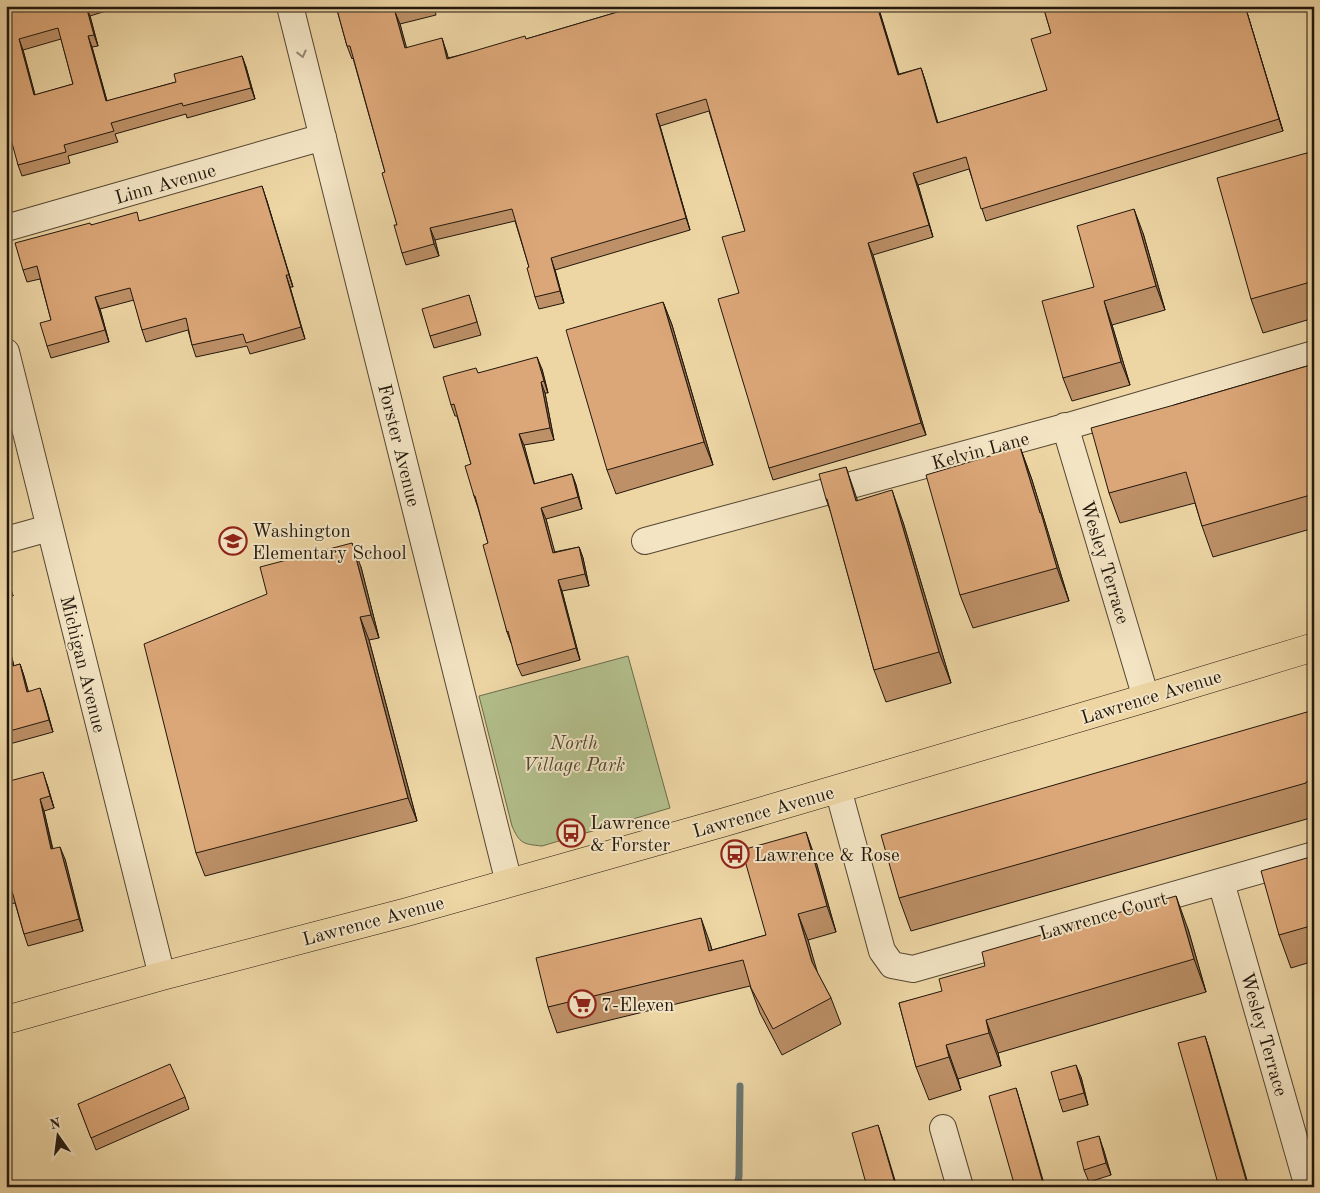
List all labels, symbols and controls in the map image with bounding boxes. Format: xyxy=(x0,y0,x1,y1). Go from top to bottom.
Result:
one-way arrow xyxy=(296,49,307,58)
street label: Linn Avenue xyxy=(113,162,218,209)
street label: Forster Avenue xyxy=(373,382,422,509)
street label: Kelvin Lane xyxy=(930,430,1031,475)
street label: Wesley Terrace xyxy=(1076,499,1131,627)
place label: Washington Elementary School xyxy=(252,523,407,564)
school or university icon: Washington Elementary School xyxy=(218,526,248,556)
street label: Michigan Avenue xyxy=(55,594,108,735)
street label: Lawrence Avenue xyxy=(1079,668,1224,729)
park label: North Village Park xyxy=(523,735,625,776)
street label: Lawrence Avenue xyxy=(691,784,836,843)
place label: Lawrence & Forster xyxy=(590,815,671,856)
bus stop icon: Lawrence & Forster xyxy=(556,818,586,848)
bus stop icon: Lawrence & Rose xyxy=(720,839,750,869)
place label: Lawrence & Rose xyxy=(754,847,900,866)
street label: Lawrence Court xyxy=(1037,890,1170,945)
street label: Lawrence Avenue xyxy=(301,894,447,950)
street label: Wesley Terrace xyxy=(1236,971,1289,1099)
supermarket icon: 7-Eleven xyxy=(567,989,597,1019)
place label: 7-Eleven xyxy=(601,997,674,1016)
north arrow xyxy=(32,1110,82,1160)
text: N xyxy=(48,1116,62,1132)

